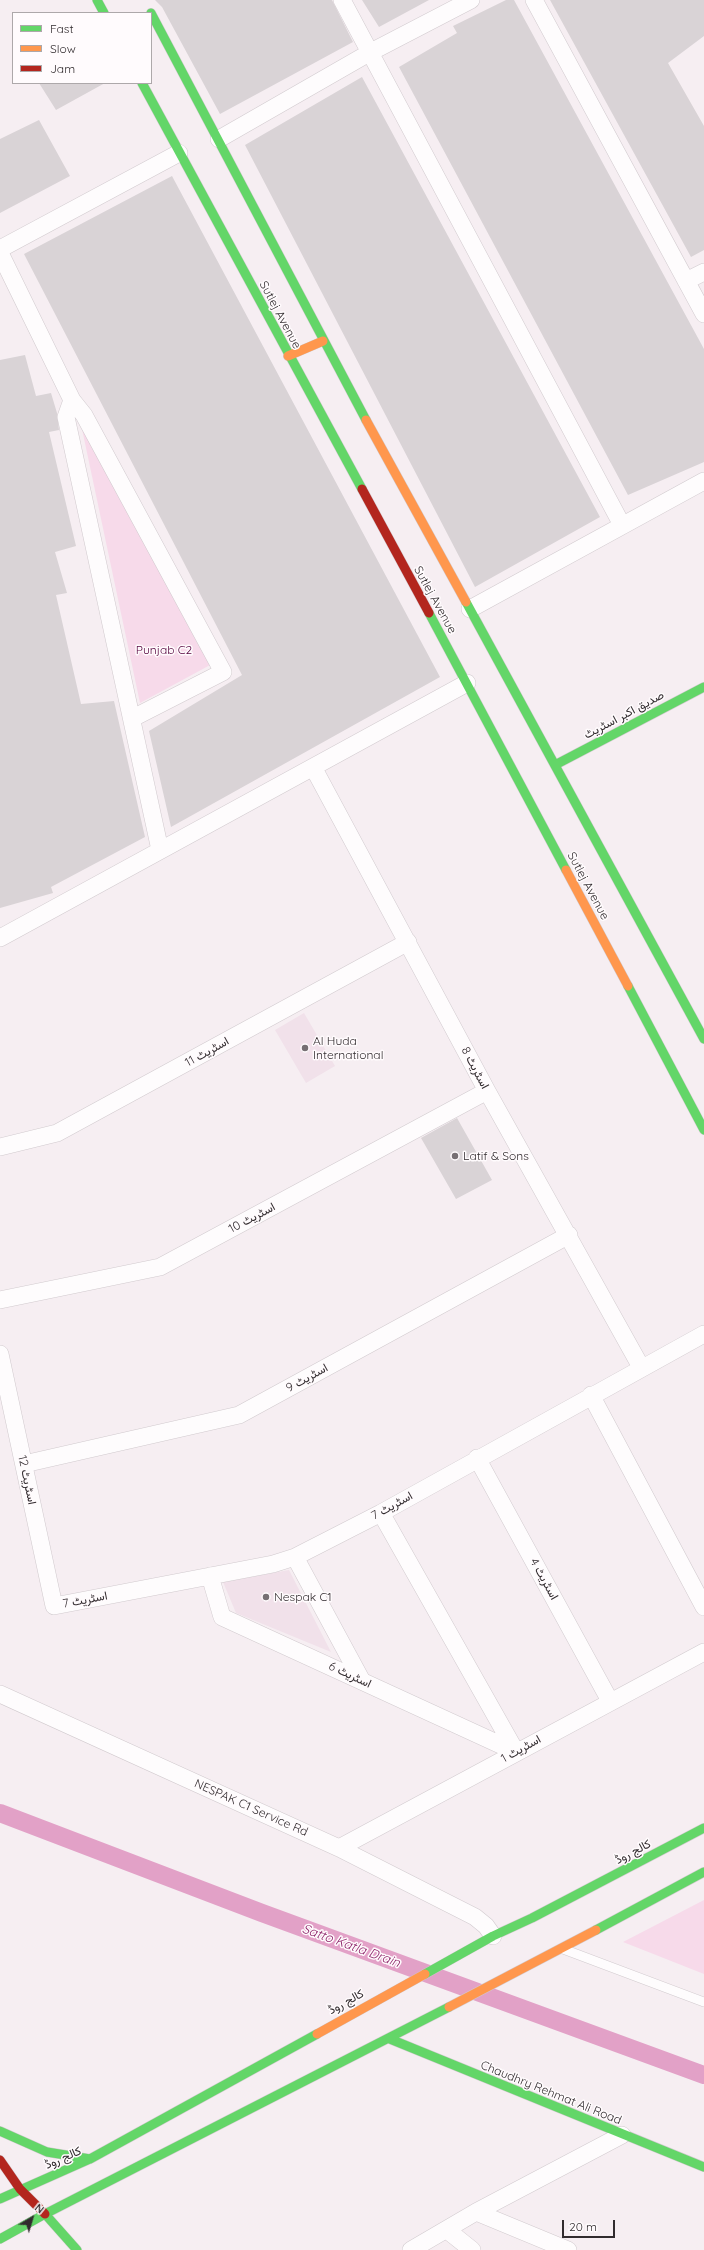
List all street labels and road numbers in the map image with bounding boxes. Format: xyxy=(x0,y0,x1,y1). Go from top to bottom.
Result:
street label: Sutlej Avenue xyxy=(256,279,304,351)
street label: Sutlej Avenue xyxy=(411,564,459,636)
street label: صدیق اکبر اسٹریٹ xyxy=(581,688,667,742)
street label: Sutlej Avenue xyxy=(564,850,612,922)
street label: اسٹریٹ 11 xyxy=(183,1034,231,1070)
street label: اسٹریٹ 8 xyxy=(458,1044,492,1092)
street label: اسٹریٹ 10 xyxy=(226,1200,278,1236)
street label: اسٹریٹ 9 xyxy=(283,1361,331,1395)
street label: اسٹریٹ 12 xyxy=(15,1454,39,1506)
street label: اسٹریٹ 7 xyxy=(369,1489,415,1523)
street label: اسٹریٹ 4 xyxy=(527,1556,561,1602)
street label: اسٹریٹ 7 xyxy=(61,1589,109,1611)
street label: اسٹریٹ 6 xyxy=(326,1659,374,1691)
street label: اسٹریٹ 1 xyxy=(498,1732,544,1766)
street label: NESPAK C1 Service Rd xyxy=(192,1776,310,1840)
street label: کالج روڈ xyxy=(613,1837,653,1867)
street label: کالج روڈ xyxy=(326,1986,366,2018)
street label: Chaudhry Rehmat Ali Road xyxy=(478,2058,624,2128)
street label: کالج روڈ xyxy=(43,2144,83,2172)

